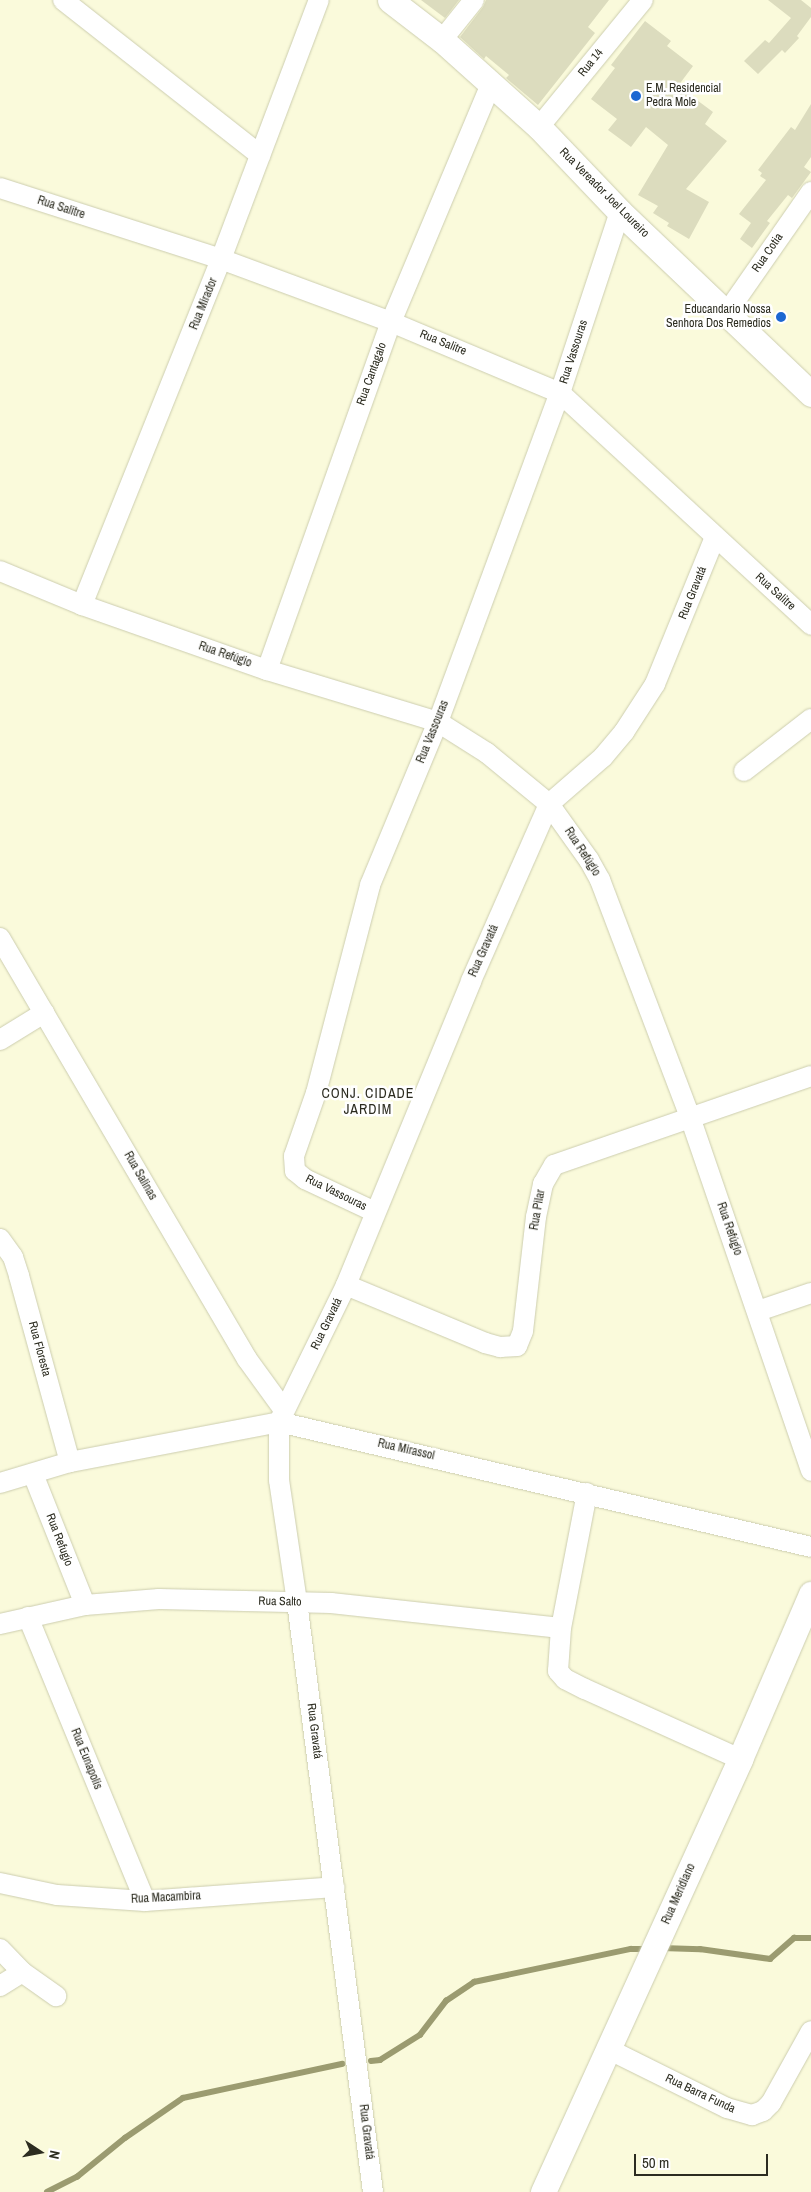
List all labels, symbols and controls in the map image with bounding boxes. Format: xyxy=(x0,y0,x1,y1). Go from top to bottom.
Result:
street label: Rua 14 xyxy=(575,46,607,80)
place label: E.M. Residencial Pedra Mole xyxy=(646,82,721,110)
marker: E.M. Residencial Pedra Mole xyxy=(630,90,642,102)
street label: Rua Vereador Joel Loureiro xyxy=(556,145,652,241)
street label: Rua Salitre xyxy=(35,194,87,222)
street label: Rua Cotia xyxy=(749,231,787,275)
street label: Rua Mirador xyxy=(187,276,221,332)
place label: Educandario Nossa Senhora Dos Remedios xyxy=(666,303,771,331)
marker: Educandario Nossa Senhora Dos Remedios xyxy=(775,311,787,323)
street label: Rua Vassouras xyxy=(557,318,591,386)
street label: Rua Salitre xyxy=(417,327,469,359)
street label: Rua Cantagalo xyxy=(354,341,390,407)
street label: Rua Gravatá xyxy=(676,564,710,622)
street label: Rua Salitre xyxy=(752,570,798,614)
street label: Rua Refúgio xyxy=(197,639,253,671)
street label: Rua Vassouras xyxy=(414,698,452,766)
street label: Rua Refúgio xyxy=(561,825,603,879)
street label: Rua Gravatá xyxy=(466,923,502,979)
district label: CONJ. CIDADE JARDIM xyxy=(320,1085,416,1118)
street label: Rua Salinas xyxy=(120,1149,160,1203)
street label: Rua Vassouras xyxy=(303,1172,369,1214)
street label: Rua Pilar xyxy=(527,1189,549,1231)
street label: Rua Refúgio xyxy=(713,1201,745,1257)
street label: Rua Gravatá xyxy=(308,1296,346,1352)
street label: Rua Floresta xyxy=(25,1320,53,1378)
street label: Rua Mirassol xyxy=(376,1436,436,1464)
street label: Rua Refugio xyxy=(42,1512,76,1568)
street label: Rua Salto xyxy=(258,1594,302,1610)
street label: Rua Gravatá xyxy=(303,1702,325,1760)
street label: Rua Eunapolis xyxy=(67,1726,105,1792)
street label: Rua Meridiano xyxy=(659,1861,699,1927)
street label: Rua Macambira xyxy=(131,1889,201,1907)
street label: Rua Barra Funda xyxy=(663,2072,737,2116)
street label: Rua Gravatá xyxy=(355,2103,377,2161)
north arrow xyxy=(15,2127,65,2177)
scale bar xyxy=(636,2144,770,2176)
text: N xyxy=(45,2149,64,2161)
text: 50 m xyxy=(642,2152,669,2173)

